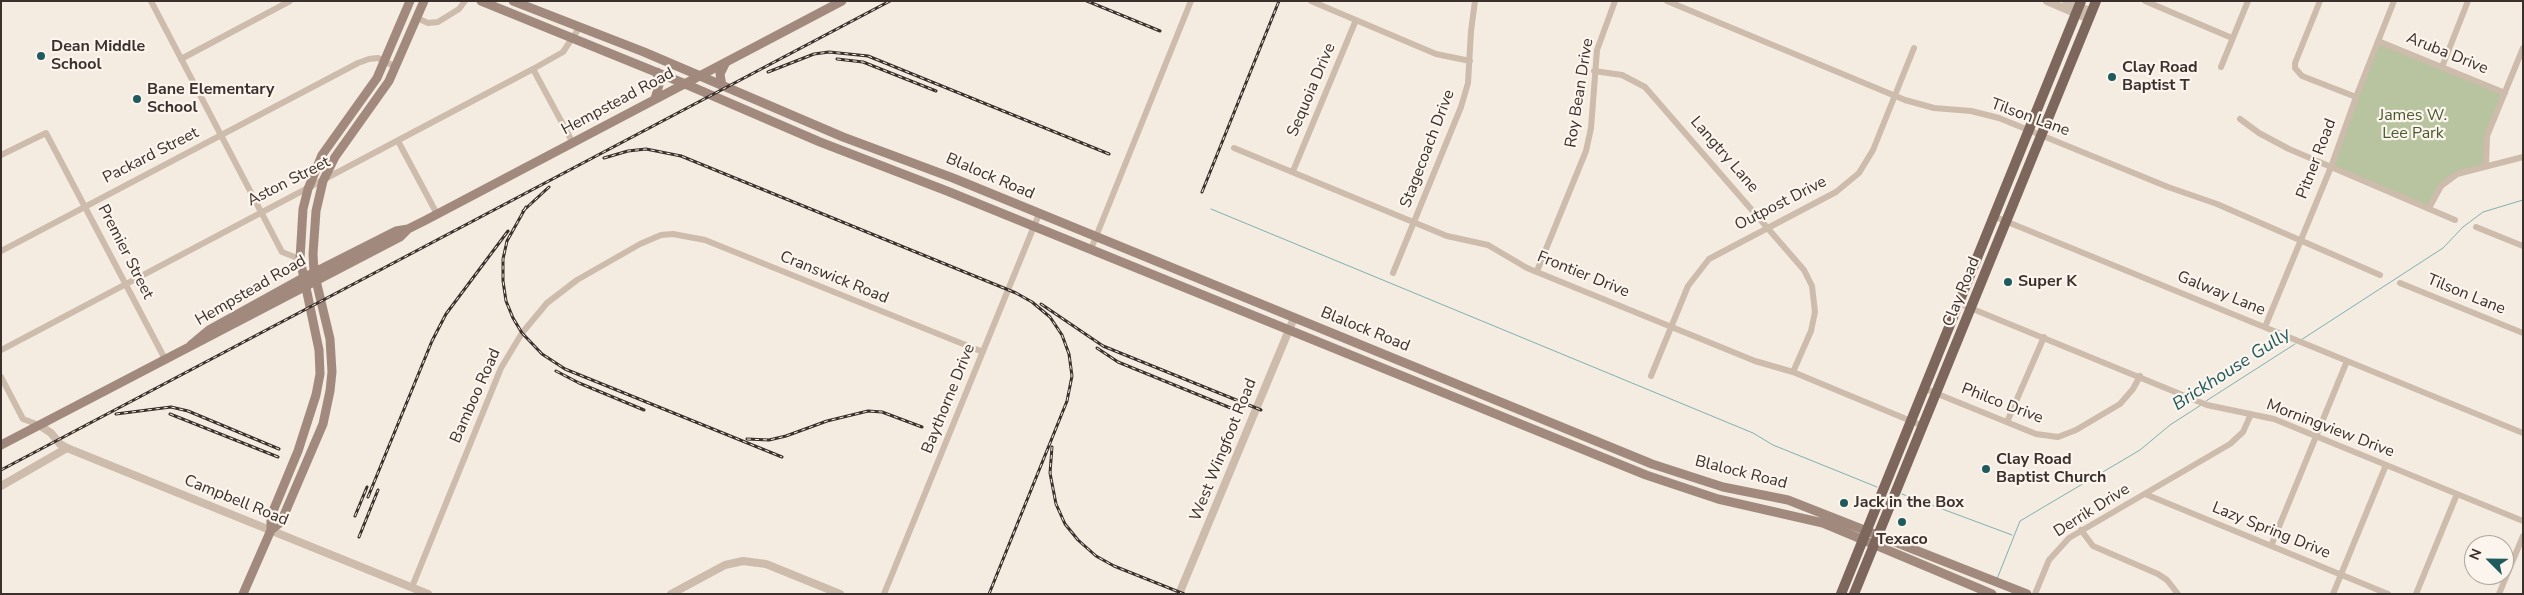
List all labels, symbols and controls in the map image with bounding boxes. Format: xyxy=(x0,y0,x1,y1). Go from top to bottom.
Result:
street label: Aruba Drive xyxy=(2403,29,2491,79)
place label: Dean Middle School xyxy=(51,37,145,75)
street label: Roy Bean Drive xyxy=(1562,37,1598,149)
street label: Sequoia Drive xyxy=(1284,40,1340,140)
marker: Dean Middle School xyxy=(35,50,47,62)
place label: Clay Road Baptist T xyxy=(2122,58,2198,96)
street label: Hempstead Road xyxy=(559,64,677,140)
marker: Clay Road Baptist T xyxy=(2106,71,2118,83)
place label: Bane Elementary School xyxy=(147,80,274,118)
street label: Stagecoach Drive xyxy=(1397,87,1459,211)
marker: Bane Elementary School xyxy=(131,93,143,105)
street label: Tilson Lane xyxy=(1988,95,2072,141)
park label: James W. Lee Park xyxy=(2379,106,2447,144)
street label: Langtry Lane xyxy=(1686,113,1762,197)
street label: Pitner Road xyxy=(2293,116,2341,202)
street label: Packard Street xyxy=(100,124,202,188)
street label: Blalock Road xyxy=(943,150,1037,204)
street label: Aston Street xyxy=(244,153,334,211)
street label: Outpost Drive xyxy=(1732,173,1830,235)
street label: Premier Street xyxy=(93,202,157,302)
street label: Cranswick Road xyxy=(777,247,891,309)
street label: Frontier Drive xyxy=(1534,248,1632,302)
street label: Hempstead Road xyxy=(192,252,310,330)
street label: Clay Road xyxy=(1939,254,1985,330)
street label: Galway Lane xyxy=(2174,268,2268,320)
street label: Tilson Lane xyxy=(2424,271,2508,319)
place label: Super K xyxy=(2018,272,2077,292)
marker: Super K xyxy=(2002,276,2014,288)
street label: Blalock Road xyxy=(1318,303,1412,357)
water label: Brickhouse Gully xyxy=(2169,324,2295,416)
street label: Baythorne Drive xyxy=(918,341,980,457)
street label: Bamboo Road xyxy=(447,346,505,446)
street label: West Wingfoot Road xyxy=(1187,376,1261,524)
street label: Philco Drive xyxy=(1959,380,2045,428)
street label: Morningview Drive xyxy=(2263,396,2397,462)
place label: Clay Road Baptist Church xyxy=(1996,450,2106,488)
street label: Blalock Road xyxy=(1693,452,1789,494)
marker: Clay Road Baptist Church xyxy=(1980,463,1992,475)
street label: Campbell Road xyxy=(181,471,291,531)
street label: Derrik Drive xyxy=(2051,480,2133,542)
place label: Jack in the Box xyxy=(1854,493,1964,513)
marker: Jack in the Box xyxy=(1838,497,1850,509)
street label: Lazy Spring Drive xyxy=(2209,499,2333,563)
marker: Texaco xyxy=(1896,516,1908,528)
place label: Texaco xyxy=(1876,530,1928,550)
north arrow xyxy=(2464,535,2514,585)
text: N xyxy=(2465,546,2486,563)

